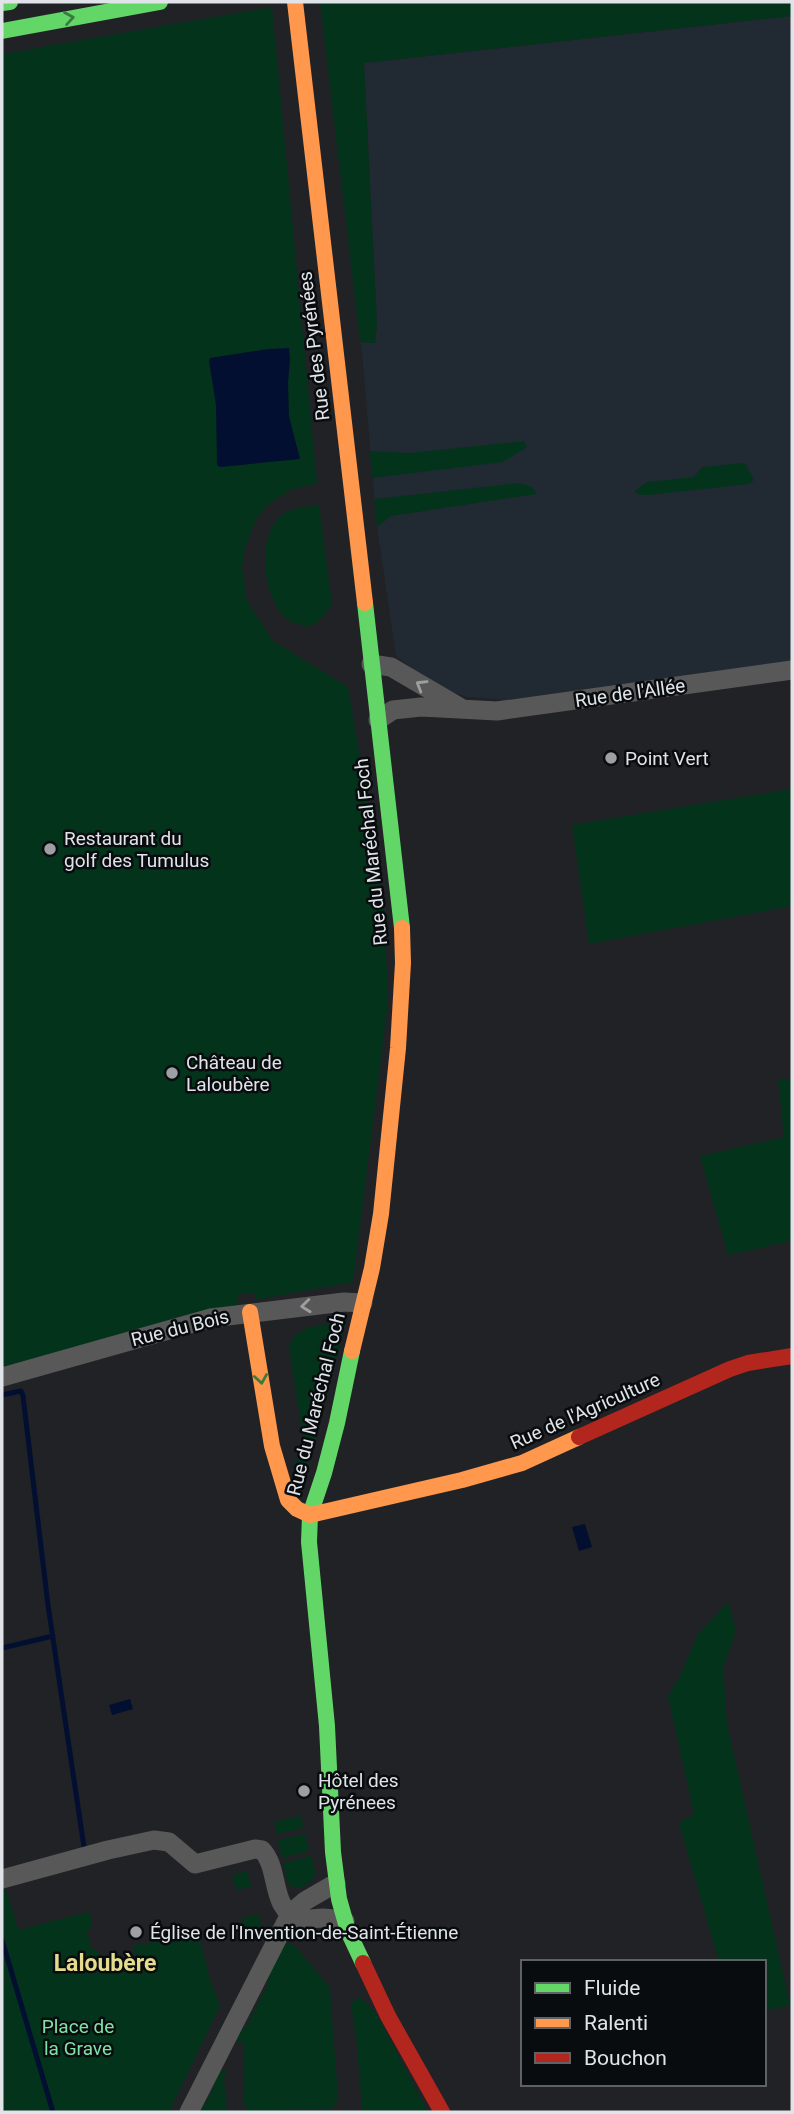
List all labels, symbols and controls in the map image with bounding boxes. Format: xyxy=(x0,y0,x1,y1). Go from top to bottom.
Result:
one-way arrow xyxy=(63,12,75,27)
street label: Rue des Pyrénées xyxy=(293,270,335,422)
street label: Rue de l'Allée xyxy=(573,674,687,712)
one-way arrow xyxy=(415,680,428,693)
place label: Point Vert xyxy=(625,747,709,770)
marker: Point Vert xyxy=(603,750,619,766)
street label: Rue du Maréchal Foch xyxy=(350,757,392,947)
place label: Restaurant du golf des Tumulus xyxy=(64,827,209,872)
marker: Restaurant du golf des Tumulus xyxy=(42,841,58,857)
place label: Château de Laloubère xyxy=(186,1051,282,1096)
marker: Château de Laloubère xyxy=(164,1065,180,1081)
one-way arrow xyxy=(301,1298,312,1313)
street label: Rue du Bois xyxy=(129,1305,231,1351)
street label: Rue du Maréchal Foch xyxy=(282,1310,350,1498)
street label: Rue de l'Agriculture xyxy=(507,1368,663,1454)
one-way arrow xyxy=(253,1373,268,1385)
place label: Hôtel des Pyrénees xyxy=(318,1769,399,1814)
marker: Hôtel des Pyrénees xyxy=(296,1783,312,1799)
place label: Église de l'Invention-de-Saint-Étienne xyxy=(150,1921,458,1944)
marker: Église de l'Invention-de-Saint-Étienne xyxy=(128,1924,144,1940)
district label: Laloubère xyxy=(54,1950,156,1977)
legend xyxy=(521,1960,766,2086)
text: Fluide xyxy=(584,1976,640,2000)
text: Ralenti xyxy=(584,2011,648,2035)
park label: Place de la Grave xyxy=(42,2015,114,2060)
text: Bouchon xyxy=(584,2046,667,2070)

